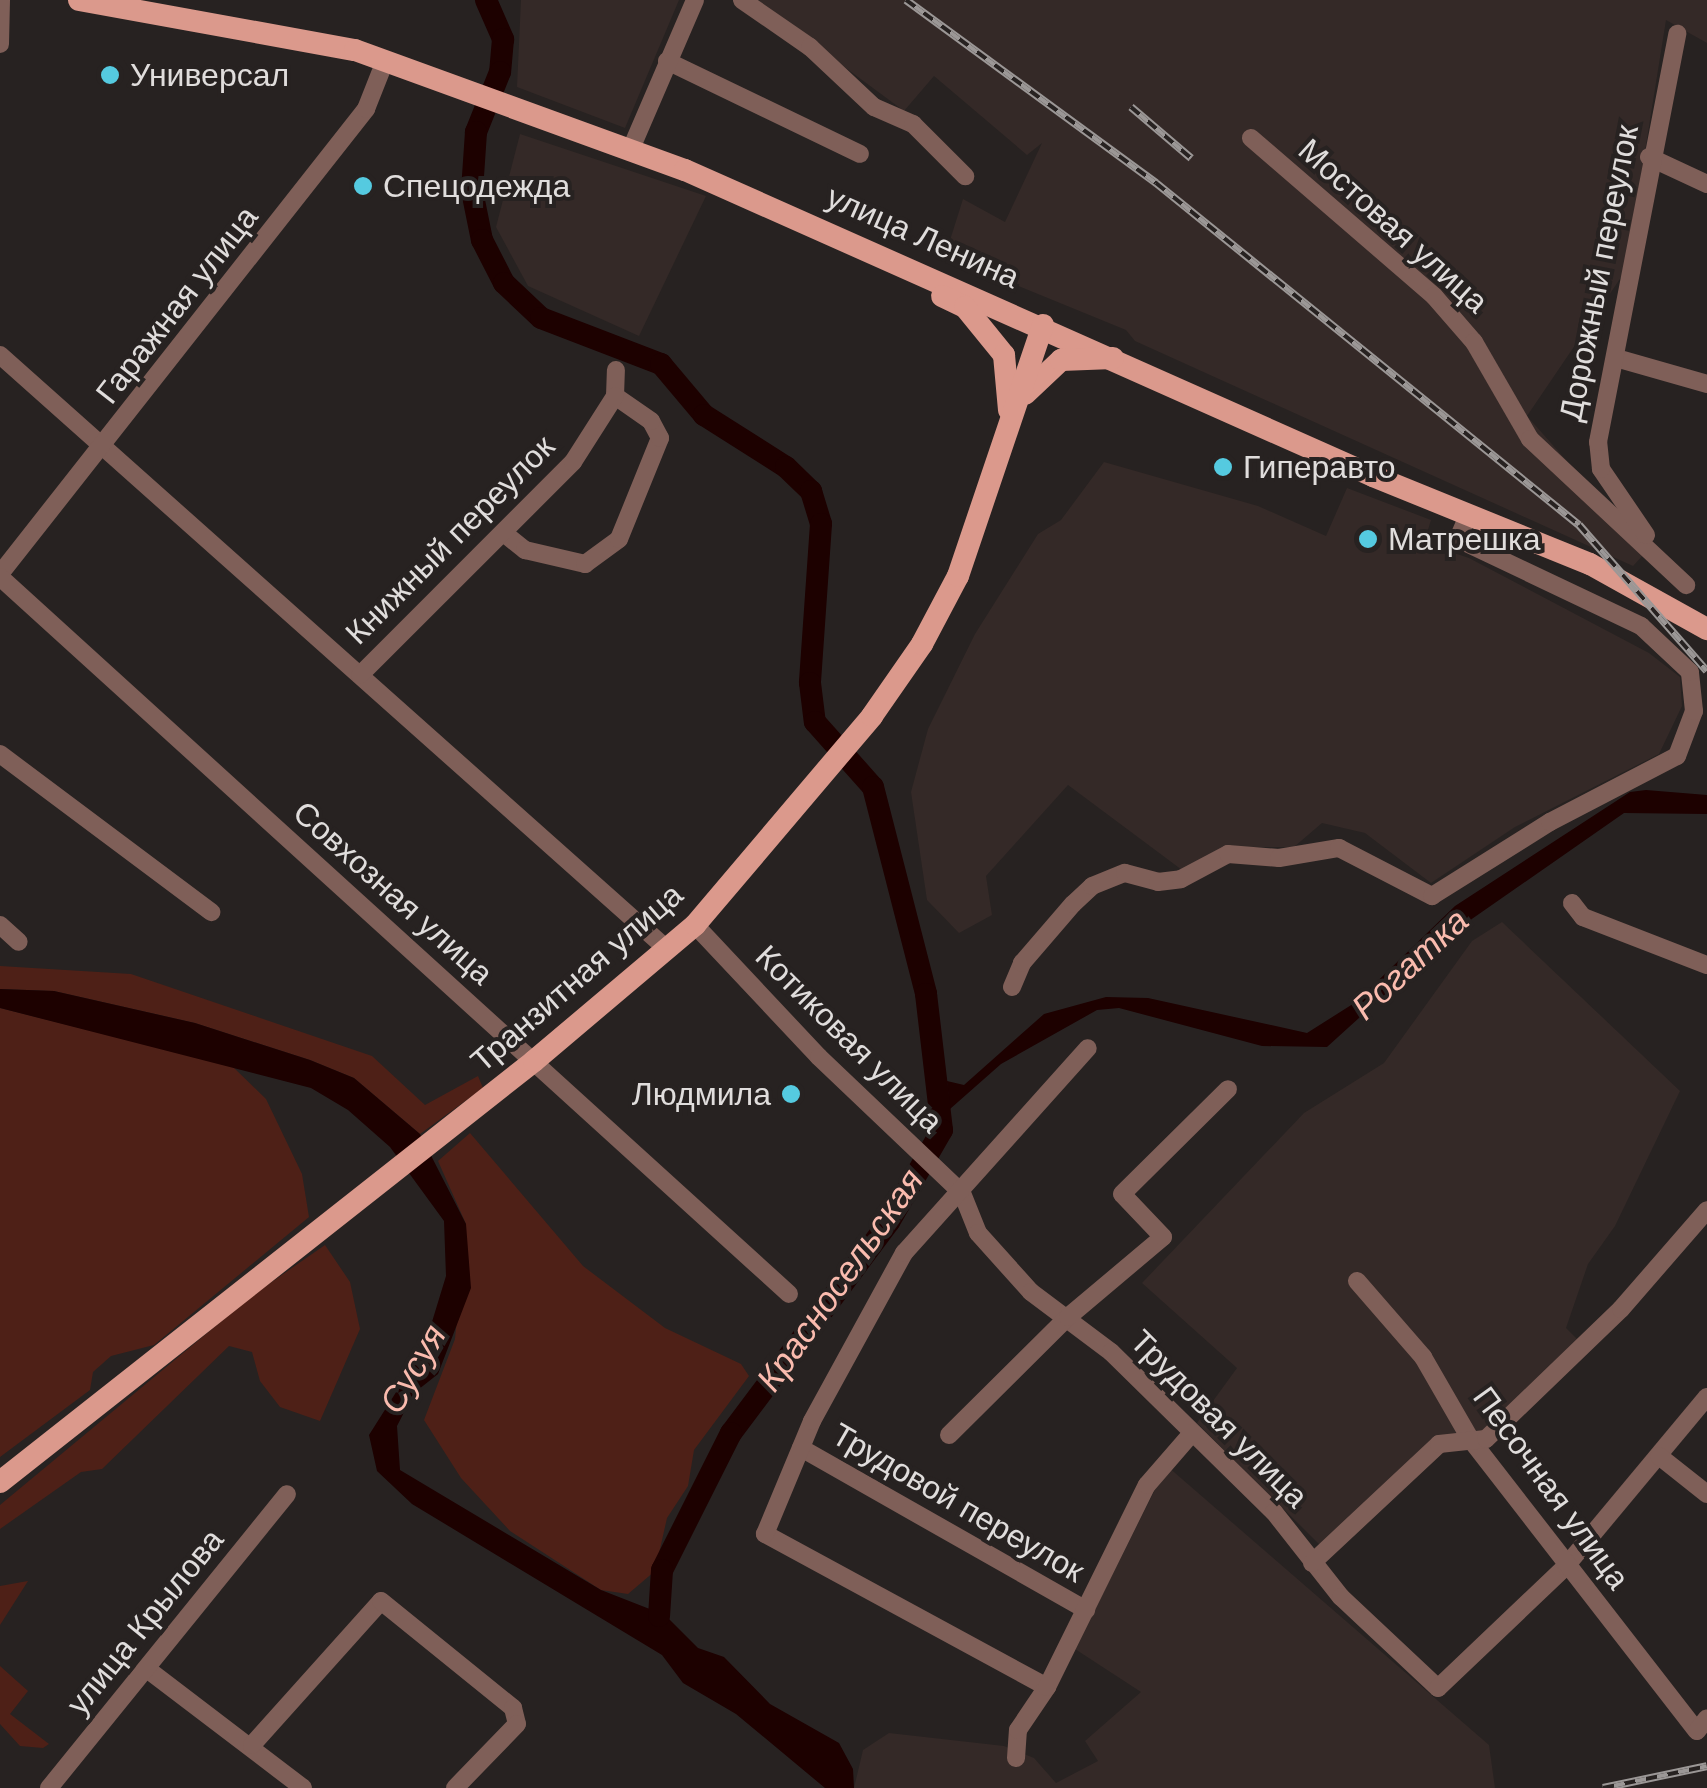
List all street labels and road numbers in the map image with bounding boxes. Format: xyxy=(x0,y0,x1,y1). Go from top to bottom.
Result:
street label: Дорожный переулок xyxy=(1551,122,1647,424)
street label: Мостовая улица xyxy=(1290,131,1496,321)
street label: улица Ленина xyxy=(821,177,1025,297)
street label: Гаражная улица xyxy=(88,199,266,411)
street label: Книжный переулок xyxy=(338,428,562,652)
street label: Совхозная улица xyxy=(285,793,501,993)
street label: Транзитная улица xyxy=(463,876,691,1080)
street label: Котиковая улица xyxy=(747,937,951,1141)
street label: Трудовая улица xyxy=(1122,1322,1316,1516)
street label: Песочная улица xyxy=(1465,1379,1637,1597)
street label: Трудовой переулок xyxy=(825,1415,1091,1591)
street label: улица Крылова xyxy=(58,1521,232,1723)

